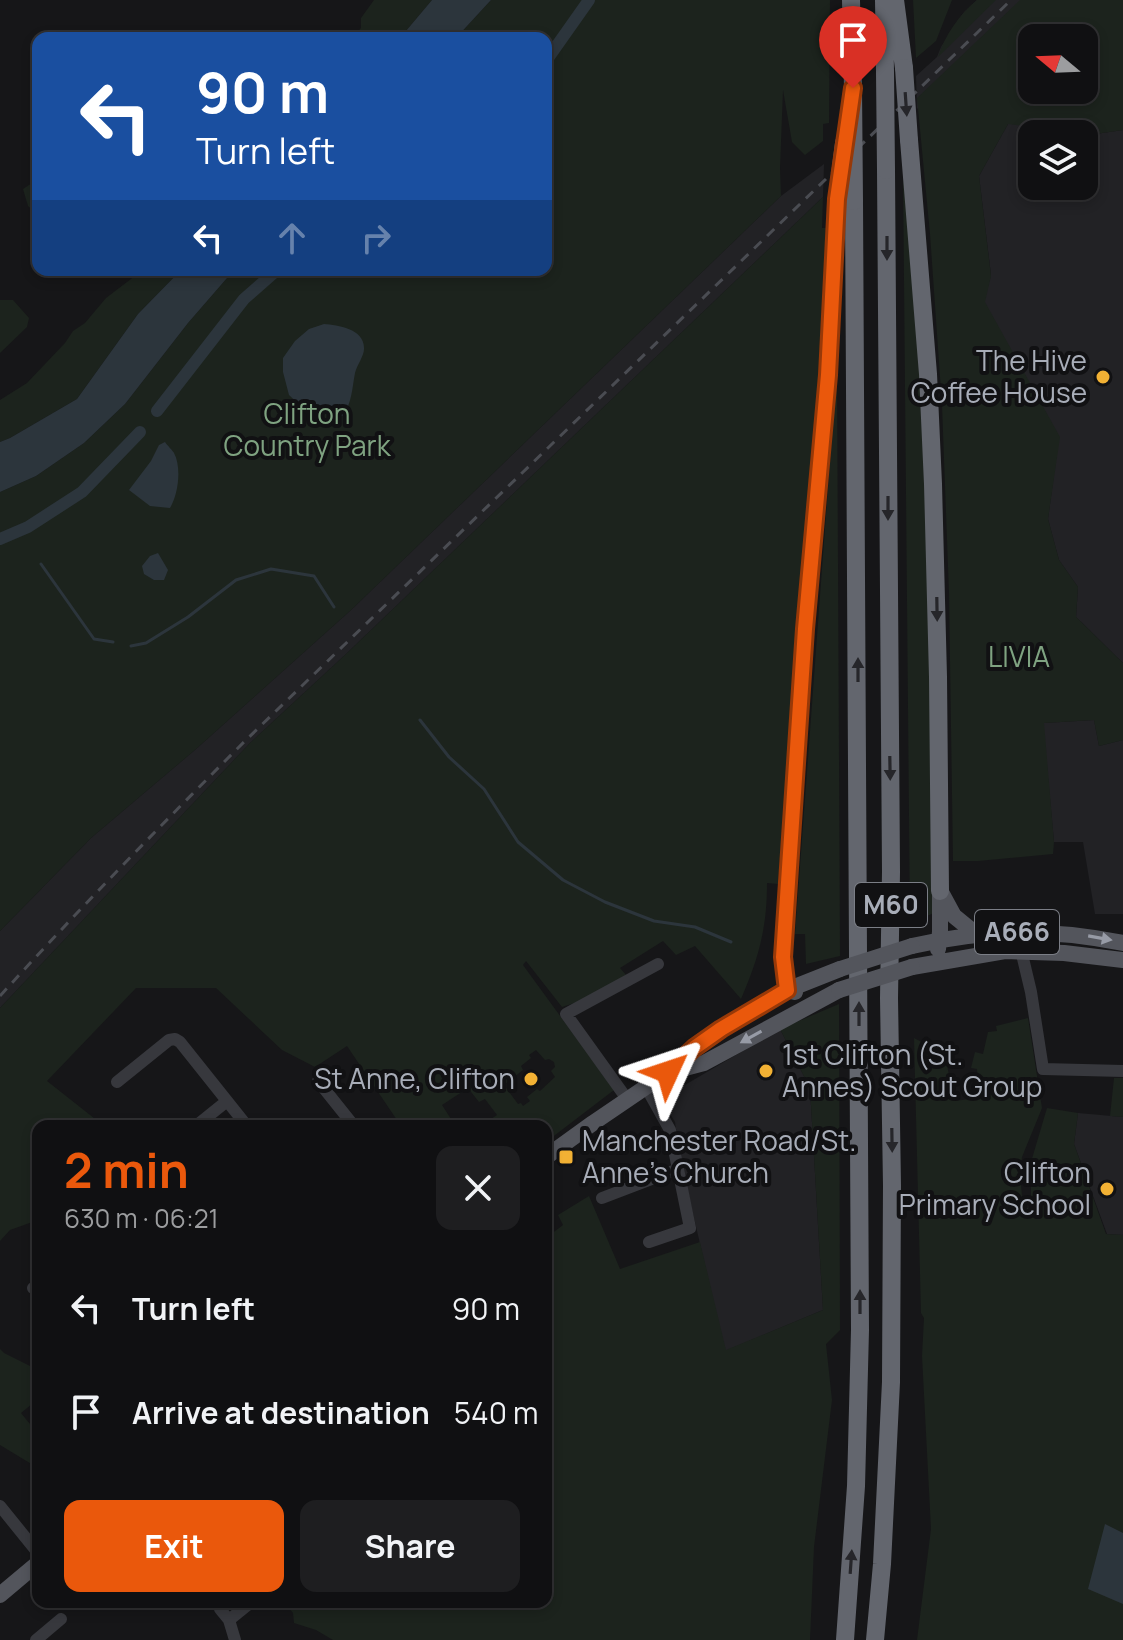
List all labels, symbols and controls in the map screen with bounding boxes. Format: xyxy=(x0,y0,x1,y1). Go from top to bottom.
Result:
pin xyxy=(819,6,887,88)
icon: arrive xyxy=(831,18,875,62)
north arrow xyxy=(1018,24,1098,104)
map controls xyxy=(1018,24,1098,200)
text: 90 m xyxy=(196,53,329,130)
icon: left xyxy=(64,64,168,168)
one-way arrow xyxy=(900,92,913,117)
button: layers xyxy=(1018,120,1098,200)
text: Turn left xyxy=(196,126,335,175)
icon: left xyxy=(186,216,230,260)
icon: ahead xyxy=(270,216,314,260)
icon: right xyxy=(354,216,398,260)
one-way arrow xyxy=(881,236,893,261)
place label: The Hive Coffee House xyxy=(911,341,1087,411)
marker: The Hive Coffee House xyxy=(1094,368,1112,386)
park label: Clifton Country Park xyxy=(223,394,392,464)
one-way arrow xyxy=(882,496,894,521)
one-way arrow xyxy=(930,597,943,622)
park label: LIVIA xyxy=(988,637,1050,675)
one-way arrow xyxy=(852,657,864,682)
one-way arrow xyxy=(884,756,896,781)
road number: M60 xyxy=(855,883,927,927)
road number: A666 xyxy=(975,910,1059,954)
one-way arrow xyxy=(1088,933,1113,945)
one-way arrow xyxy=(853,1001,865,1026)
position arrow xyxy=(626,1030,710,1114)
one-way arrow xyxy=(739,1031,762,1044)
place label: 1st Clifton (St. Annes) Scout Group xyxy=(782,1035,1042,1105)
place label: St Anne, Clifton xyxy=(314,1059,515,1097)
marker: 1st Clifton (St. Annes) Scout Group xyxy=(757,1062,775,1080)
marker: St Anne, Clifton xyxy=(522,1070,540,1088)
place label: Manchester Road/St. Anne's Church xyxy=(582,1121,856,1191)
one-way arrow xyxy=(885,1128,898,1153)
text: 2 min xyxy=(64,1137,189,1202)
button: close xyxy=(436,1146,520,1230)
marker: Manchester Road/St. Anne's Church xyxy=(557,1148,575,1166)
place label: Clifton Primary School xyxy=(899,1153,1091,1223)
marker: Clifton Primary School xyxy=(1098,1180,1116,1198)
text: 630 m · 06:21 xyxy=(64,1200,219,1236)
icon: left xyxy=(64,1286,108,1330)
text: Turn left xyxy=(132,1288,255,1329)
text: 90 m xyxy=(452,1288,520,1329)
one-way arrow xyxy=(854,1289,866,1314)
icon: arrive xyxy=(64,1390,108,1434)
text: Arrive at destination xyxy=(132,1392,430,1433)
text: 540 m xyxy=(454,1392,539,1433)
button: Exit xyxy=(64,1500,284,1592)
button: Share xyxy=(300,1500,520,1592)
one-way arrow xyxy=(845,1549,858,1574)

